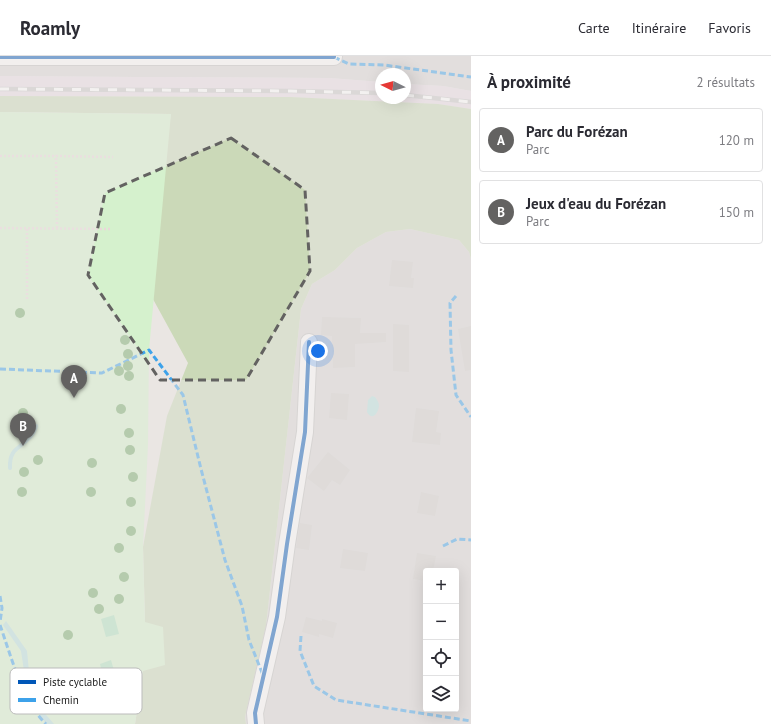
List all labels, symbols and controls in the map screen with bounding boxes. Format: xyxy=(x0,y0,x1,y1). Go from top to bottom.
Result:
text: Roamly xyxy=(20,16,80,40)
text: Carte xyxy=(578,19,610,37)
text: Itinéraire xyxy=(632,19,686,37)
text: Favoris xyxy=(708,19,751,37)
north arrow xyxy=(375,68,411,104)
text: À proximité xyxy=(487,71,571,93)
text: 2 résultats xyxy=(696,74,755,91)
text: Parc du Forézan xyxy=(526,122,628,141)
text: A xyxy=(497,132,505,149)
text: 120 m xyxy=(719,132,754,149)
text: Parc xyxy=(526,141,550,158)
text: Jeux d'eau du Forézan xyxy=(526,194,666,213)
text: B xyxy=(497,204,505,221)
text: 150 m xyxy=(719,204,754,221)
text: Parc xyxy=(526,213,550,230)
your location xyxy=(308,341,328,361)
pin: A xyxy=(61,365,87,398)
pin: B xyxy=(10,413,36,446)
map controls xyxy=(423,568,459,712)
button: + xyxy=(423,568,459,604)
button: − xyxy=(423,604,459,640)
button: locate xyxy=(423,640,459,676)
legend xyxy=(10,668,142,714)
text: Piste cyclable xyxy=(43,675,107,689)
button: layers xyxy=(423,676,459,712)
text: Chemin xyxy=(43,693,79,707)

